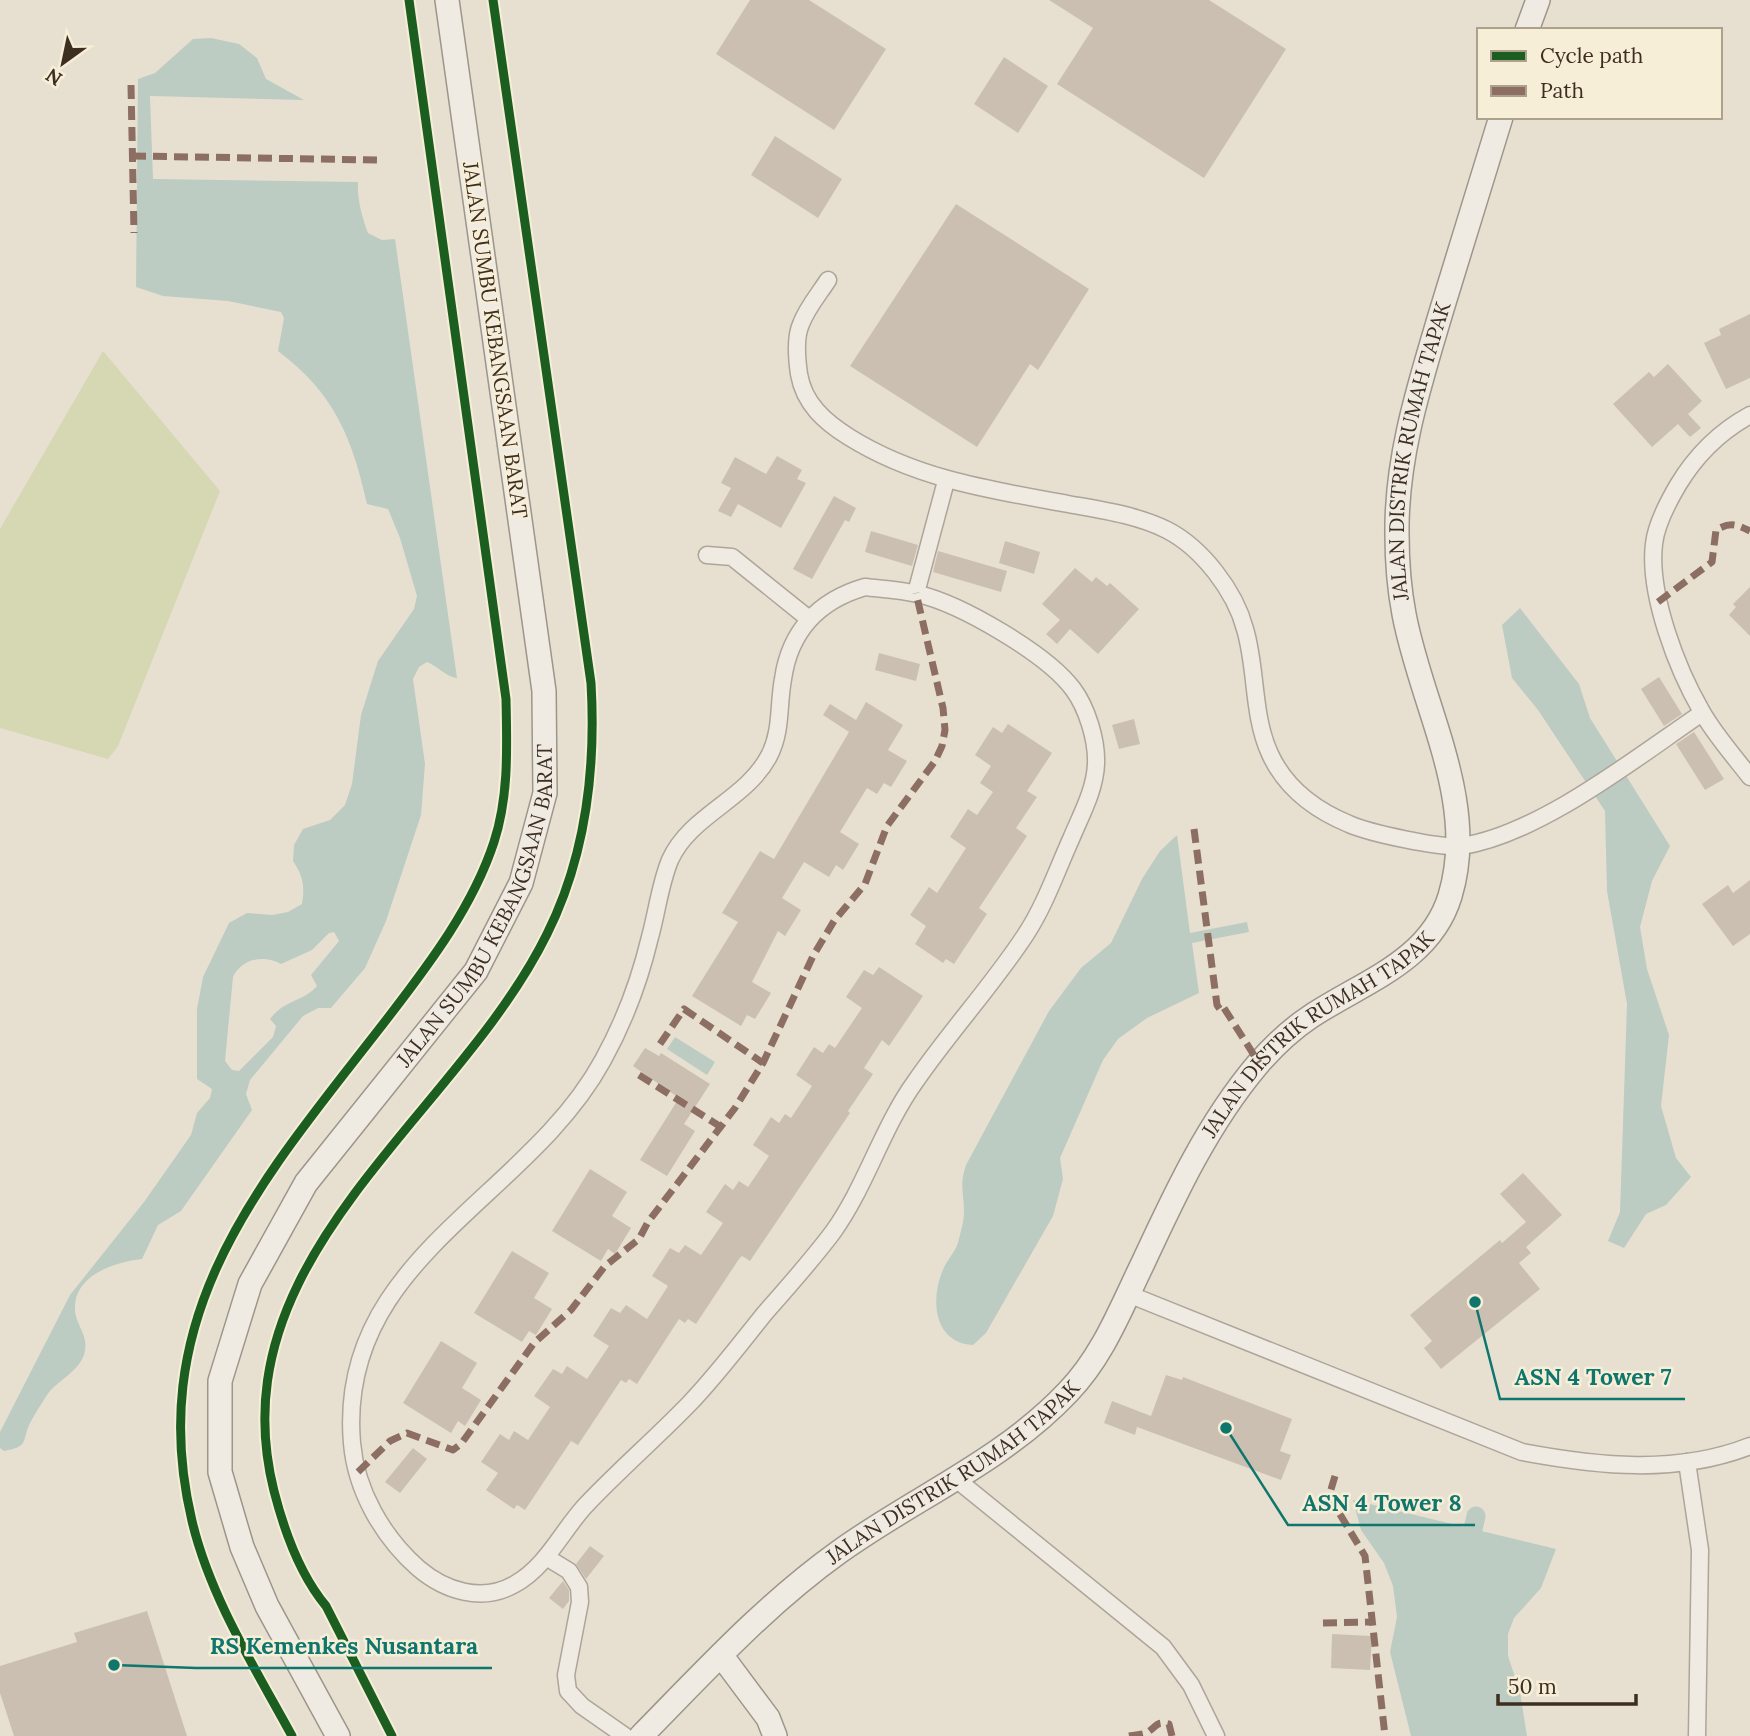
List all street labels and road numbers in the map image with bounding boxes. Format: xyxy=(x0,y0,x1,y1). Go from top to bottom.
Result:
street label: JALAN SUMBU KEBANGSAAN BARAT xyxy=(457,159,534,520)
street label: JALAN DISTRIK RUMAH TAPAK xyxy=(1383,298,1457,604)
street label: JALAN SUMBU KEBANGSAAN BARAT xyxy=(390,744,558,1073)
street label: JALAN DISTRIK RUMAH TAPAK xyxy=(1195,924,1440,1143)
street label: JALAN DISTRIK RUMAH TAPAK xyxy=(819,1374,1086,1571)

